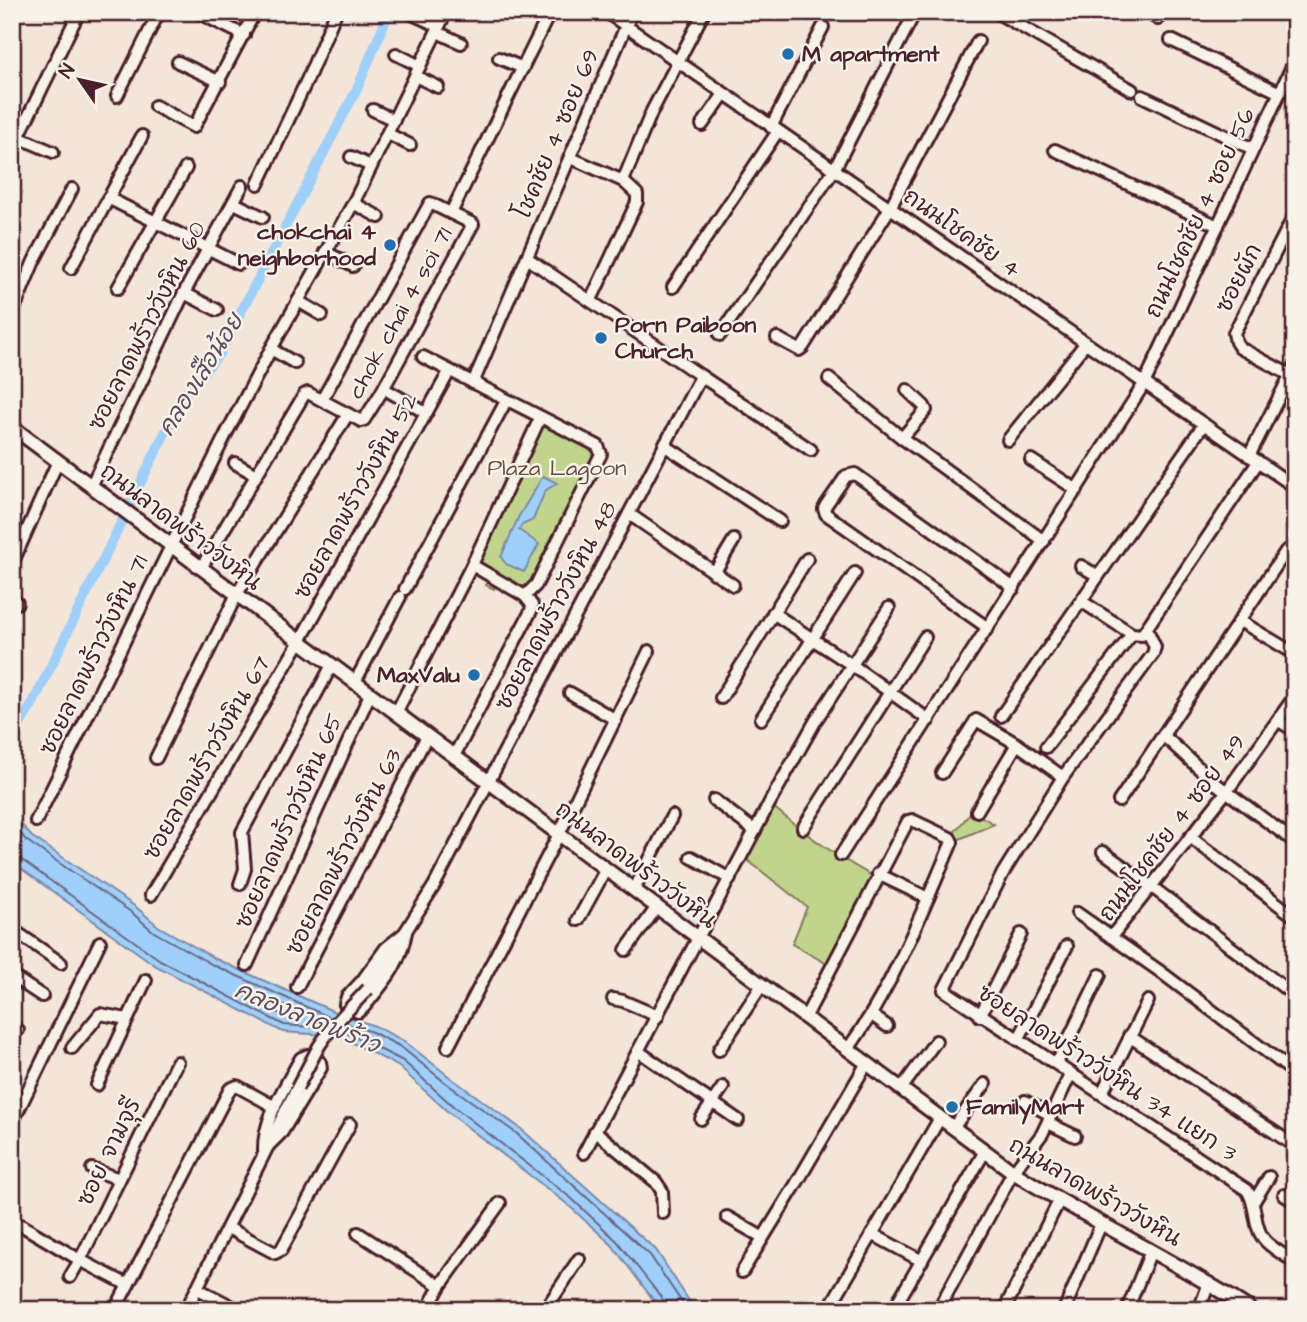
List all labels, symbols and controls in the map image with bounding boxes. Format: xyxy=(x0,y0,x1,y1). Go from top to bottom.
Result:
place label: M apartment xyxy=(802,38,940,70)
street label: โชคชัย 4 ซอย 69 xyxy=(506,44,607,223)
north arrow xyxy=(46,46,116,116)
marker: M apartment xyxy=(780,46,796,62)
text: N xyxy=(53,59,82,84)
street label: ถนนโชคชัย 4 ซอย 56 xyxy=(1136,102,1263,323)
street label: ถนนโชคชัย 4 xyxy=(897,180,1028,285)
street label: ซอยลาดพร้าววังหิน 60 xyxy=(80,216,214,436)
place label: chokchai 4 neighborhood xyxy=(238,216,376,275)
street label: chok chai 4 soi 71 xyxy=(340,221,460,405)
marker: chokchai 4 neighborhood xyxy=(382,237,398,253)
street label: ซอยผัก xyxy=(1208,238,1270,318)
water label: คลองเสือน้อย xyxy=(150,305,253,443)
place label: Porn Paiboon Church xyxy=(615,309,757,367)
marker: Porn Paiboon Church xyxy=(593,330,609,346)
street label: ซอยลาดพร้าววังหิน 52 xyxy=(286,387,426,605)
park label: Plaza Lagoon xyxy=(487,452,627,485)
street label: ถนนลาดพร้าววังหิน xyxy=(94,456,268,598)
street label: ซอยลาดพร้าววังหิน 48 xyxy=(487,496,625,716)
street label: ซอยลาดพร้าววังหิน 71 xyxy=(32,550,156,760)
street label: ซอยลาดพร้าววังหิน 67 xyxy=(136,650,278,866)
place label: MaxValu xyxy=(377,659,460,691)
marker: MaxValu xyxy=(466,667,482,683)
street label: ซอยลาดพร้าววังหิน 65 xyxy=(227,708,351,934)
street label: ถนนโชคชัย 4 ซอย 49 xyxy=(1090,727,1253,928)
street label: ซอยลาดพร้าววังหิน 63 xyxy=(278,743,410,961)
street label: ถนนลาดพร้าววังหิน xyxy=(549,794,723,936)
water label: คลองลาดพร้าว xyxy=(230,974,386,1063)
street label: ซอยลาดพร้าววังหิน 34 แยก 3 xyxy=(971,977,1243,1169)
place label: FamilyMart xyxy=(966,1091,1085,1125)
street label: ซอย จามจุรี xyxy=(69,1093,150,1212)
marker: FamilyMart xyxy=(944,1099,960,1115)
street label: ถนนลาดพร้าววังหิน xyxy=(1003,1129,1187,1255)

